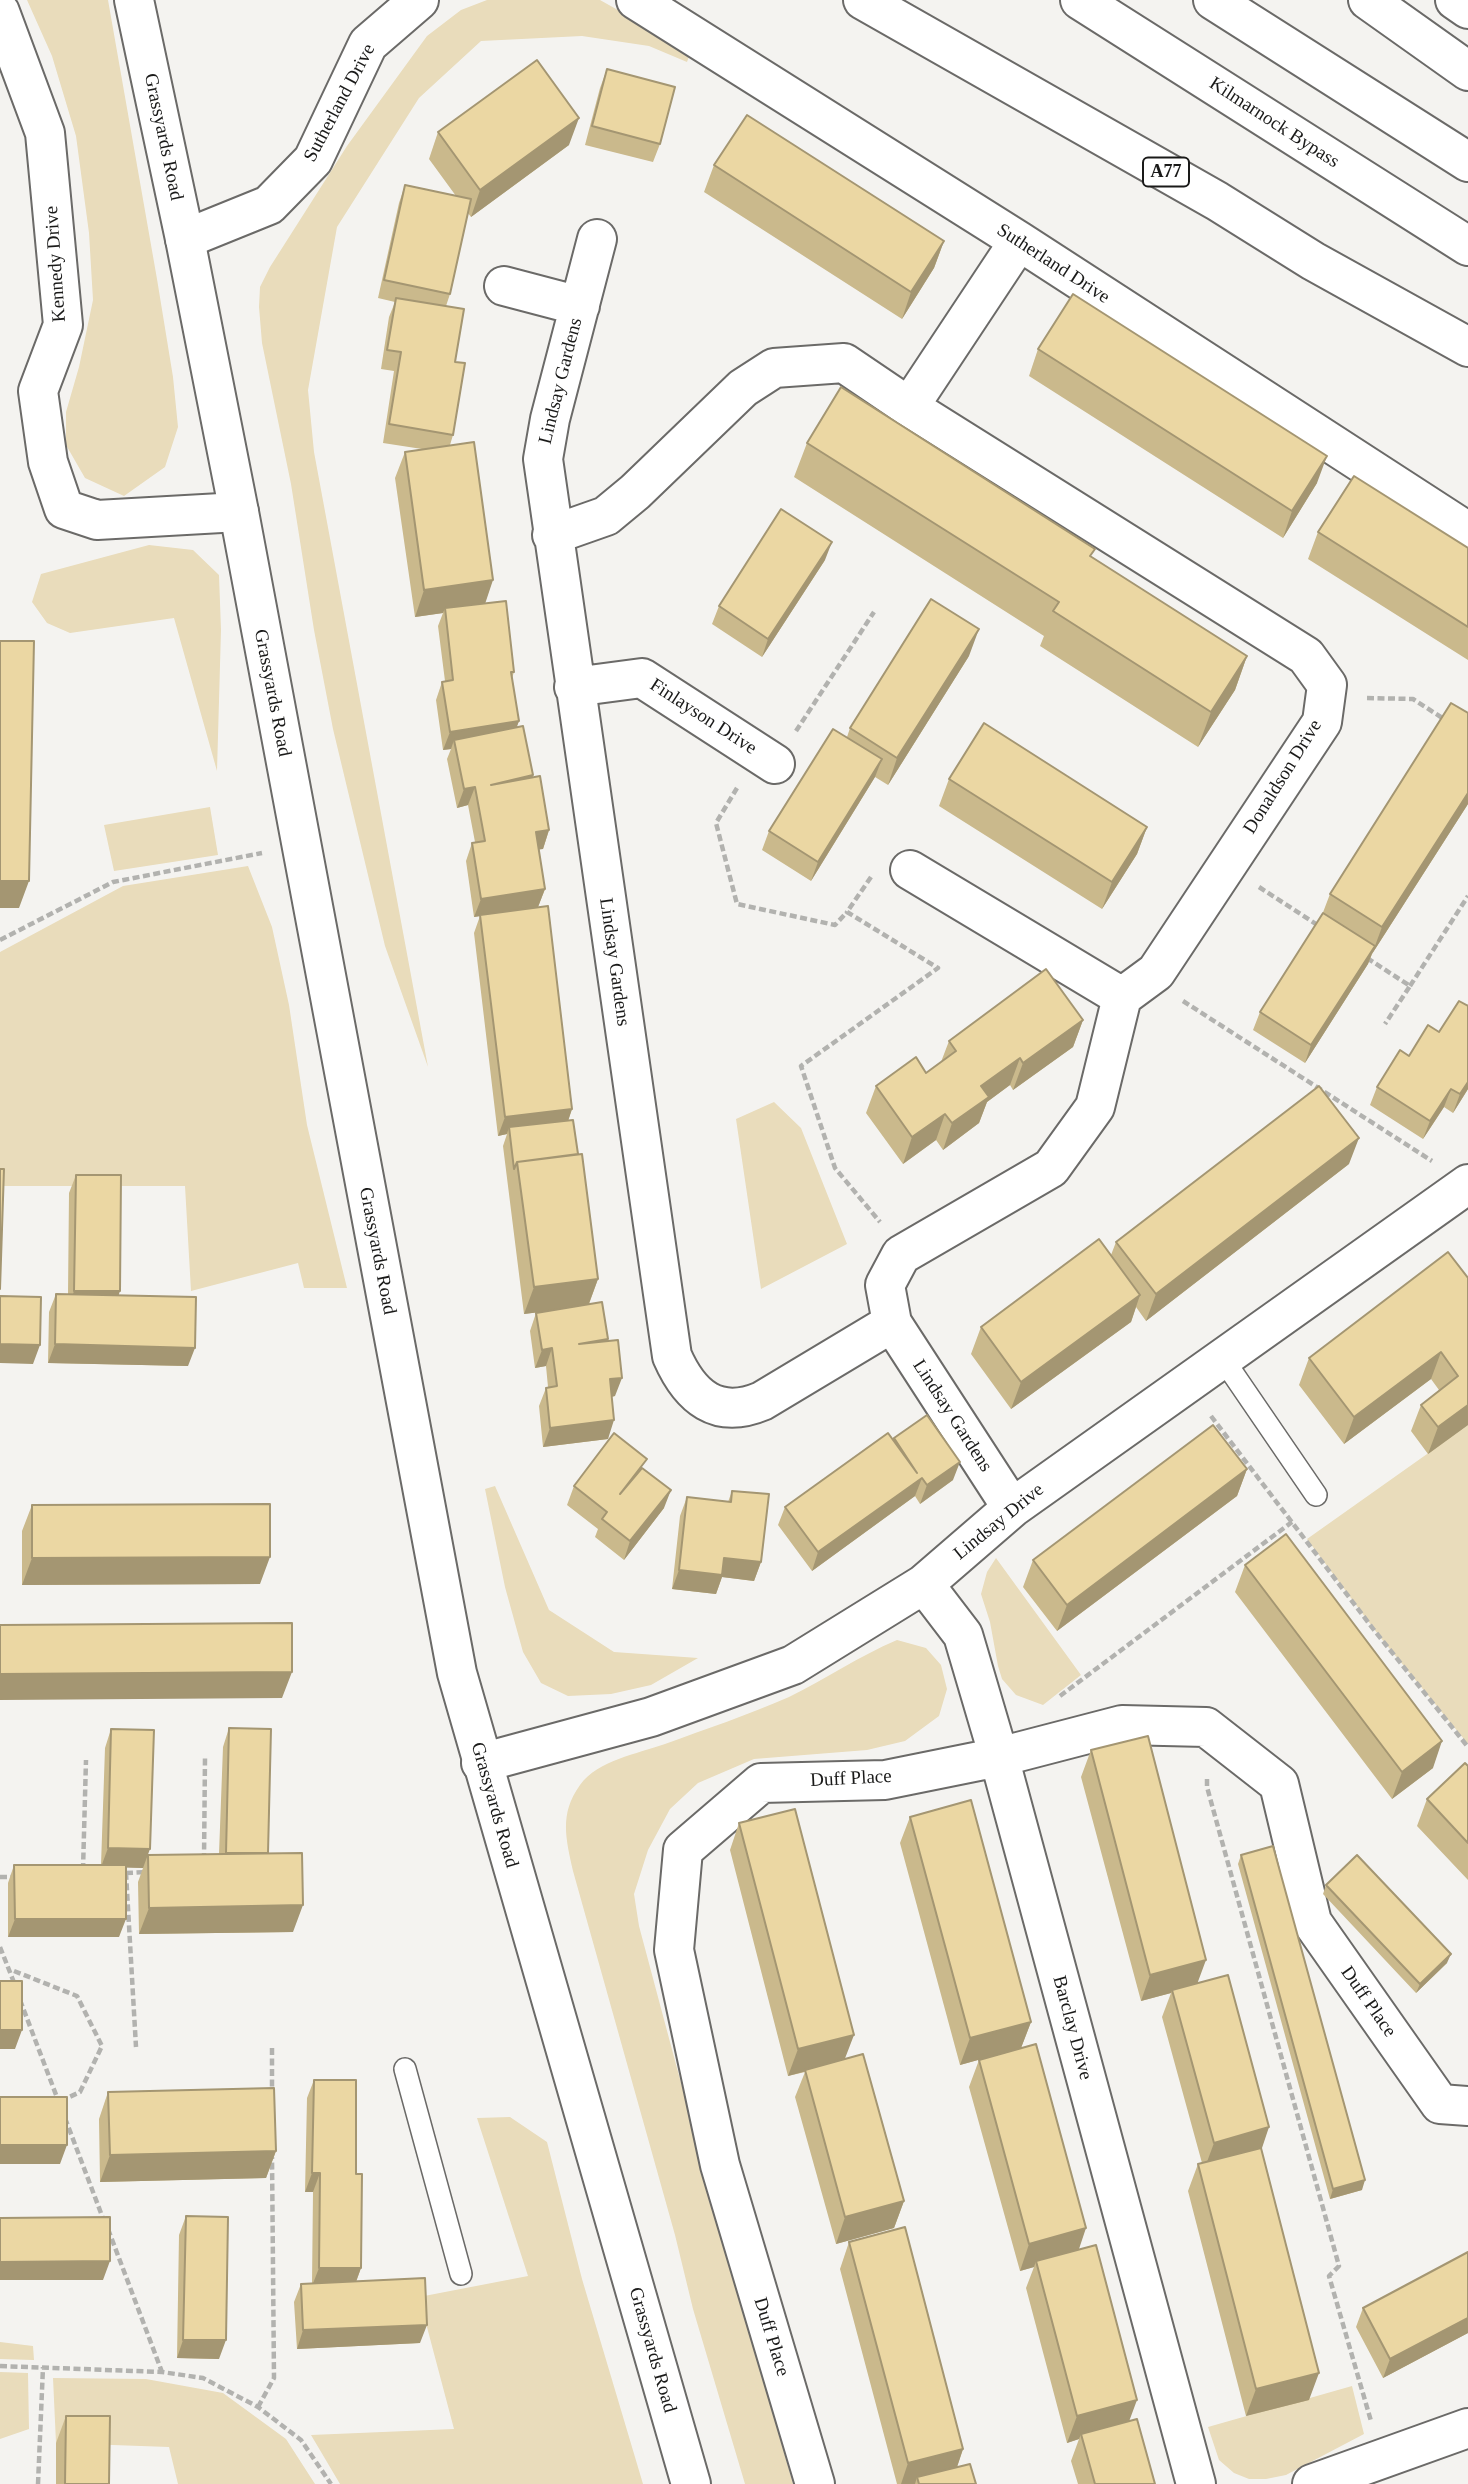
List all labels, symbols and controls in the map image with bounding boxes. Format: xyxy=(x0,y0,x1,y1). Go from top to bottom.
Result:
street label: Sutherland Drive xyxy=(299,40,381,166)
street label: Grassyards Road xyxy=(138,71,188,203)
street label: Kilmarnock Bypass xyxy=(1205,72,1343,174)
road number: A77 xyxy=(1143,158,1189,187)
street label: Kennedy Drive xyxy=(41,205,71,323)
street label: Sutherland Drive xyxy=(992,219,1114,309)
street label: Lindsay Gardens xyxy=(534,316,588,446)
street label: Grassyards Road xyxy=(248,627,296,759)
street label: Finlayson Drive xyxy=(645,674,761,760)
street label: Donaldson Drive xyxy=(1239,716,1327,838)
street label: Lindsay Gardens xyxy=(594,896,634,1028)
street label: Grassyards Road xyxy=(353,1185,401,1317)
street label: Lindsay Gardens xyxy=(907,1356,997,1476)
street label: Lindsay Drive xyxy=(949,1479,1049,1565)
street label: Grassyards Road xyxy=(465,1740,523,1870)
street label: Duff Place xyxy=(810,1765,892,1793)
street label: Duff Place xyxy=(1335,1962,1401,2042)
street label: Barclay Drive xyxy=(1047,1973,1097,2083)
street label: Grassyards Road xyxy=(623,2285,681,2415)
street label: Duff Place xyxy=(748,2295,794,2379)

